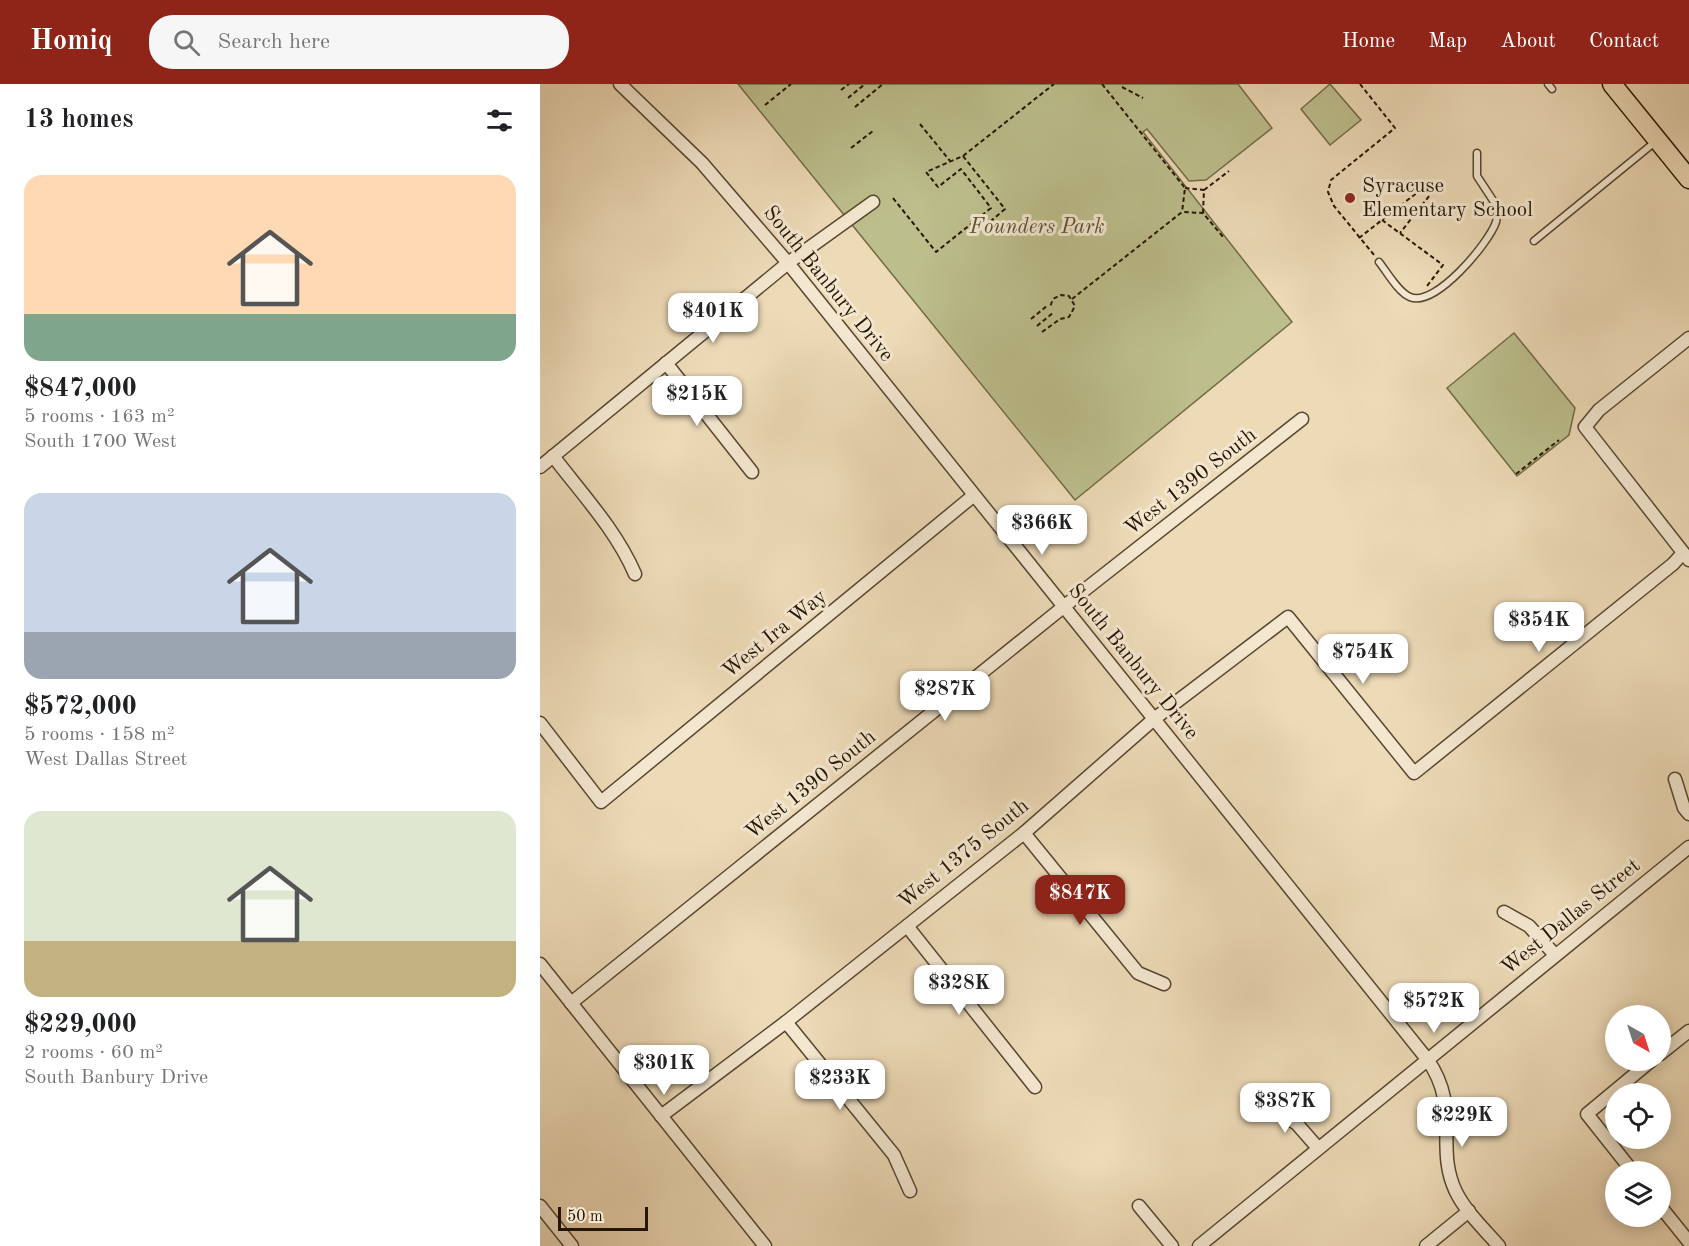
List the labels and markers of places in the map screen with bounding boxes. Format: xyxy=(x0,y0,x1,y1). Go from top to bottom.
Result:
place label: Syracuse Elementary School xyxy=(1362,176,1533,221)
marker: Syracuse Elementary School xyxy=(1343,191,1357,205)
pin: $401K xyxy=(671,293,755,344)
pin: $215K xyxy=(655,376,739,427)
pin: $366K xyxy=(1000,505,1084,556)
pin: $354K xyxy=(1497,602,1581,653)
pin: $754K xyxy=(1321,634,1405,685)
pin: $287K xyxy=(903,671,987,722)
pin: $847K xyxy=(1038,875,1122,926)
pin: $328K xyxy=(917,965,1001,1016)
pin: $572K xyxy=(1392,983,1476,1034)
pin: $301K xyxy=(622,1045,706,1096)
pin: $233K xyxy=(798,1060,882,1111)
pin: $387K xyxy=(1243,1083,1327,1134)
pin: $229K xyxy=(1420,1097,1504,1148)

